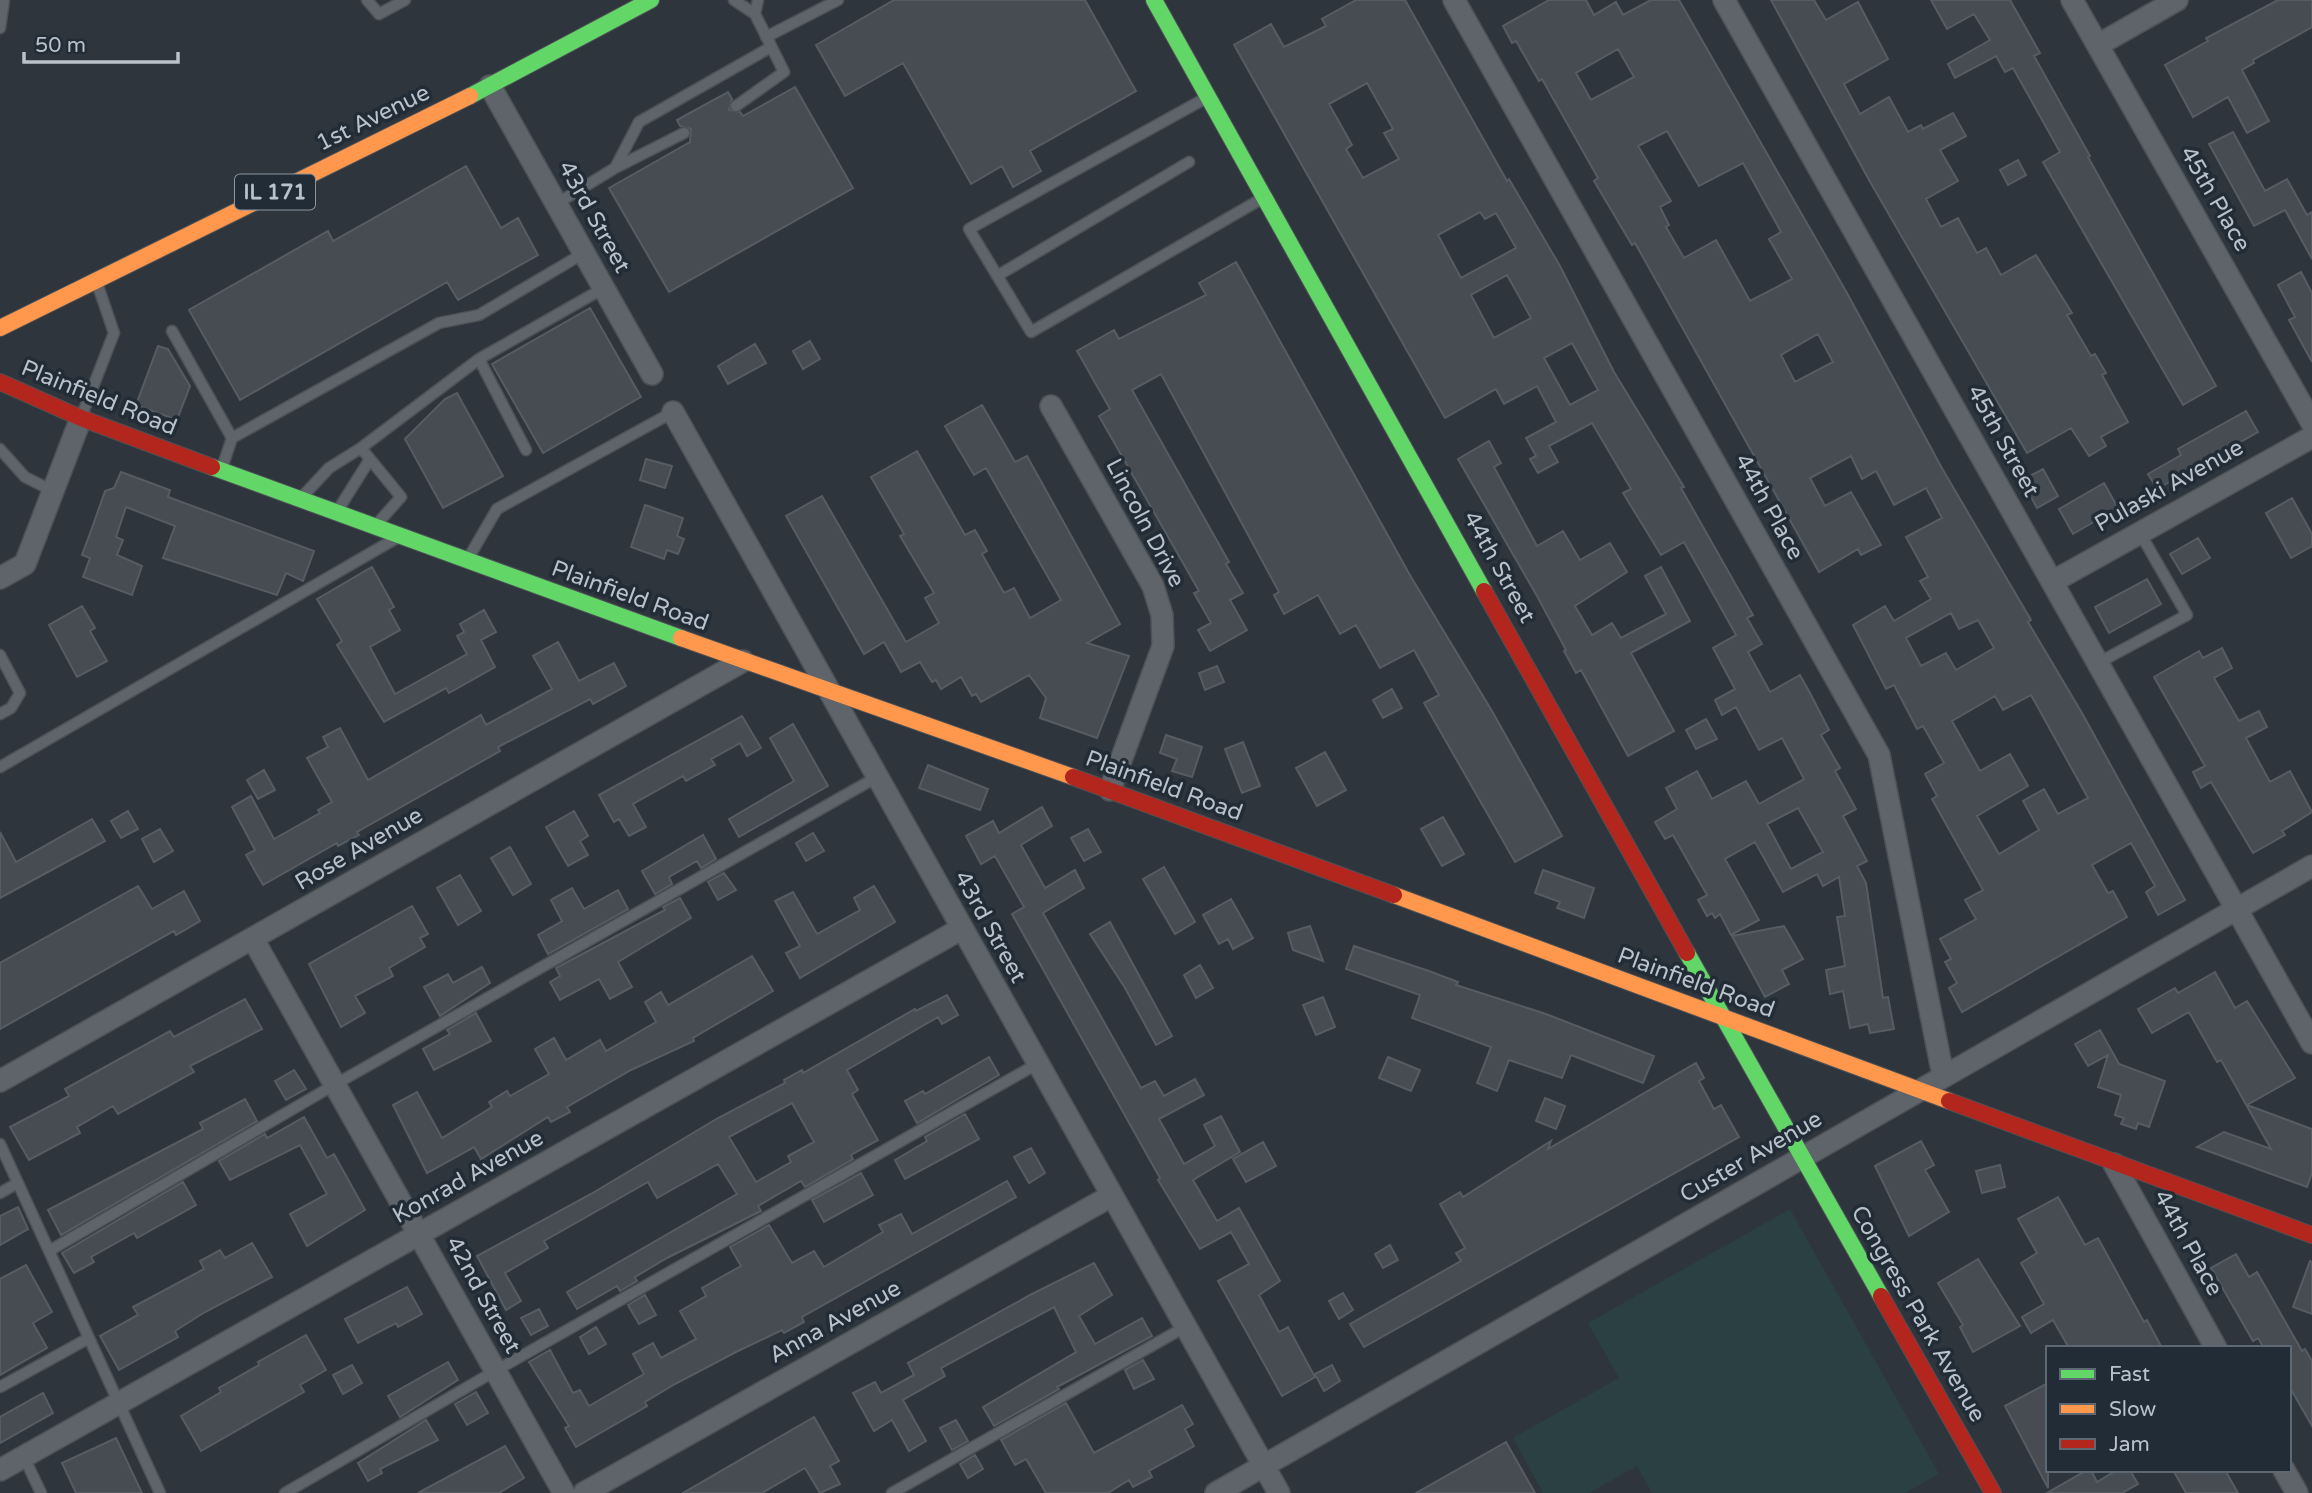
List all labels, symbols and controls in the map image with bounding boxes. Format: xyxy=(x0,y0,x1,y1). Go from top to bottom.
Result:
scale bar xyxy=(24,21,178,65)
text: 50 m xyxy=(35,33,86,58)
street label: 1st Avenue xyxy=(312,79,434,157)
street label: 45th Place xyxy=(2174,141,2256,257)
street label: 43rd Street xyxy=(552,156,636,278)
road number: IL 171 xyxy=(235,174,315,210)
street label: Plainfield Road xyxy=(17,354,181,442)
street label: 45th Street xyxy=(1961,380,2045,502)
street label: Pulaski Avenue xyxy=(2090,434,2248,538)
street label: 44th Place xyxy=(1728,449,1810,565)
street label: Lincoln Drive xyxy=(1099,454,1191,592)
street label: 44th Street xyxy=(1457,506,1541,628)
street label: Plainfield Road xyxy=(548,555,712,637)
street label: Plainfield Road xyxy=(1082,745,1246,827)
street label: Rose Avenue xyxy=(290,801,428,897)
street label: 43rd Street xyxy=(948,866,1032,988)
street label: Plainfield Road xyxy=(1614,942,1778,1024)
street label: Custer Avenue xyxy=(1675,1105,1827,1209)
street label: Konrad Avenue xyxy=(388,1124,548,1230)
street label: 44th Place xyxy=(2147,1185,2229,1301)
street label: Congress Park Avenue xyxy=(1845,1201,1991,1427)
street label: 42nd Street xyxy=(439,1232,527,1358)
street label: Anna Avenue xyxy=(764,1274,906,1370)
legend xyxy=(2046,1346,2291,1472)
text: Fast xyxy=(2109,1362,2150,1387)
text: Slow xyxy=(2109,1397,2157,1422)
text: Jam xyxy=(2109,1432,2150,1457)

